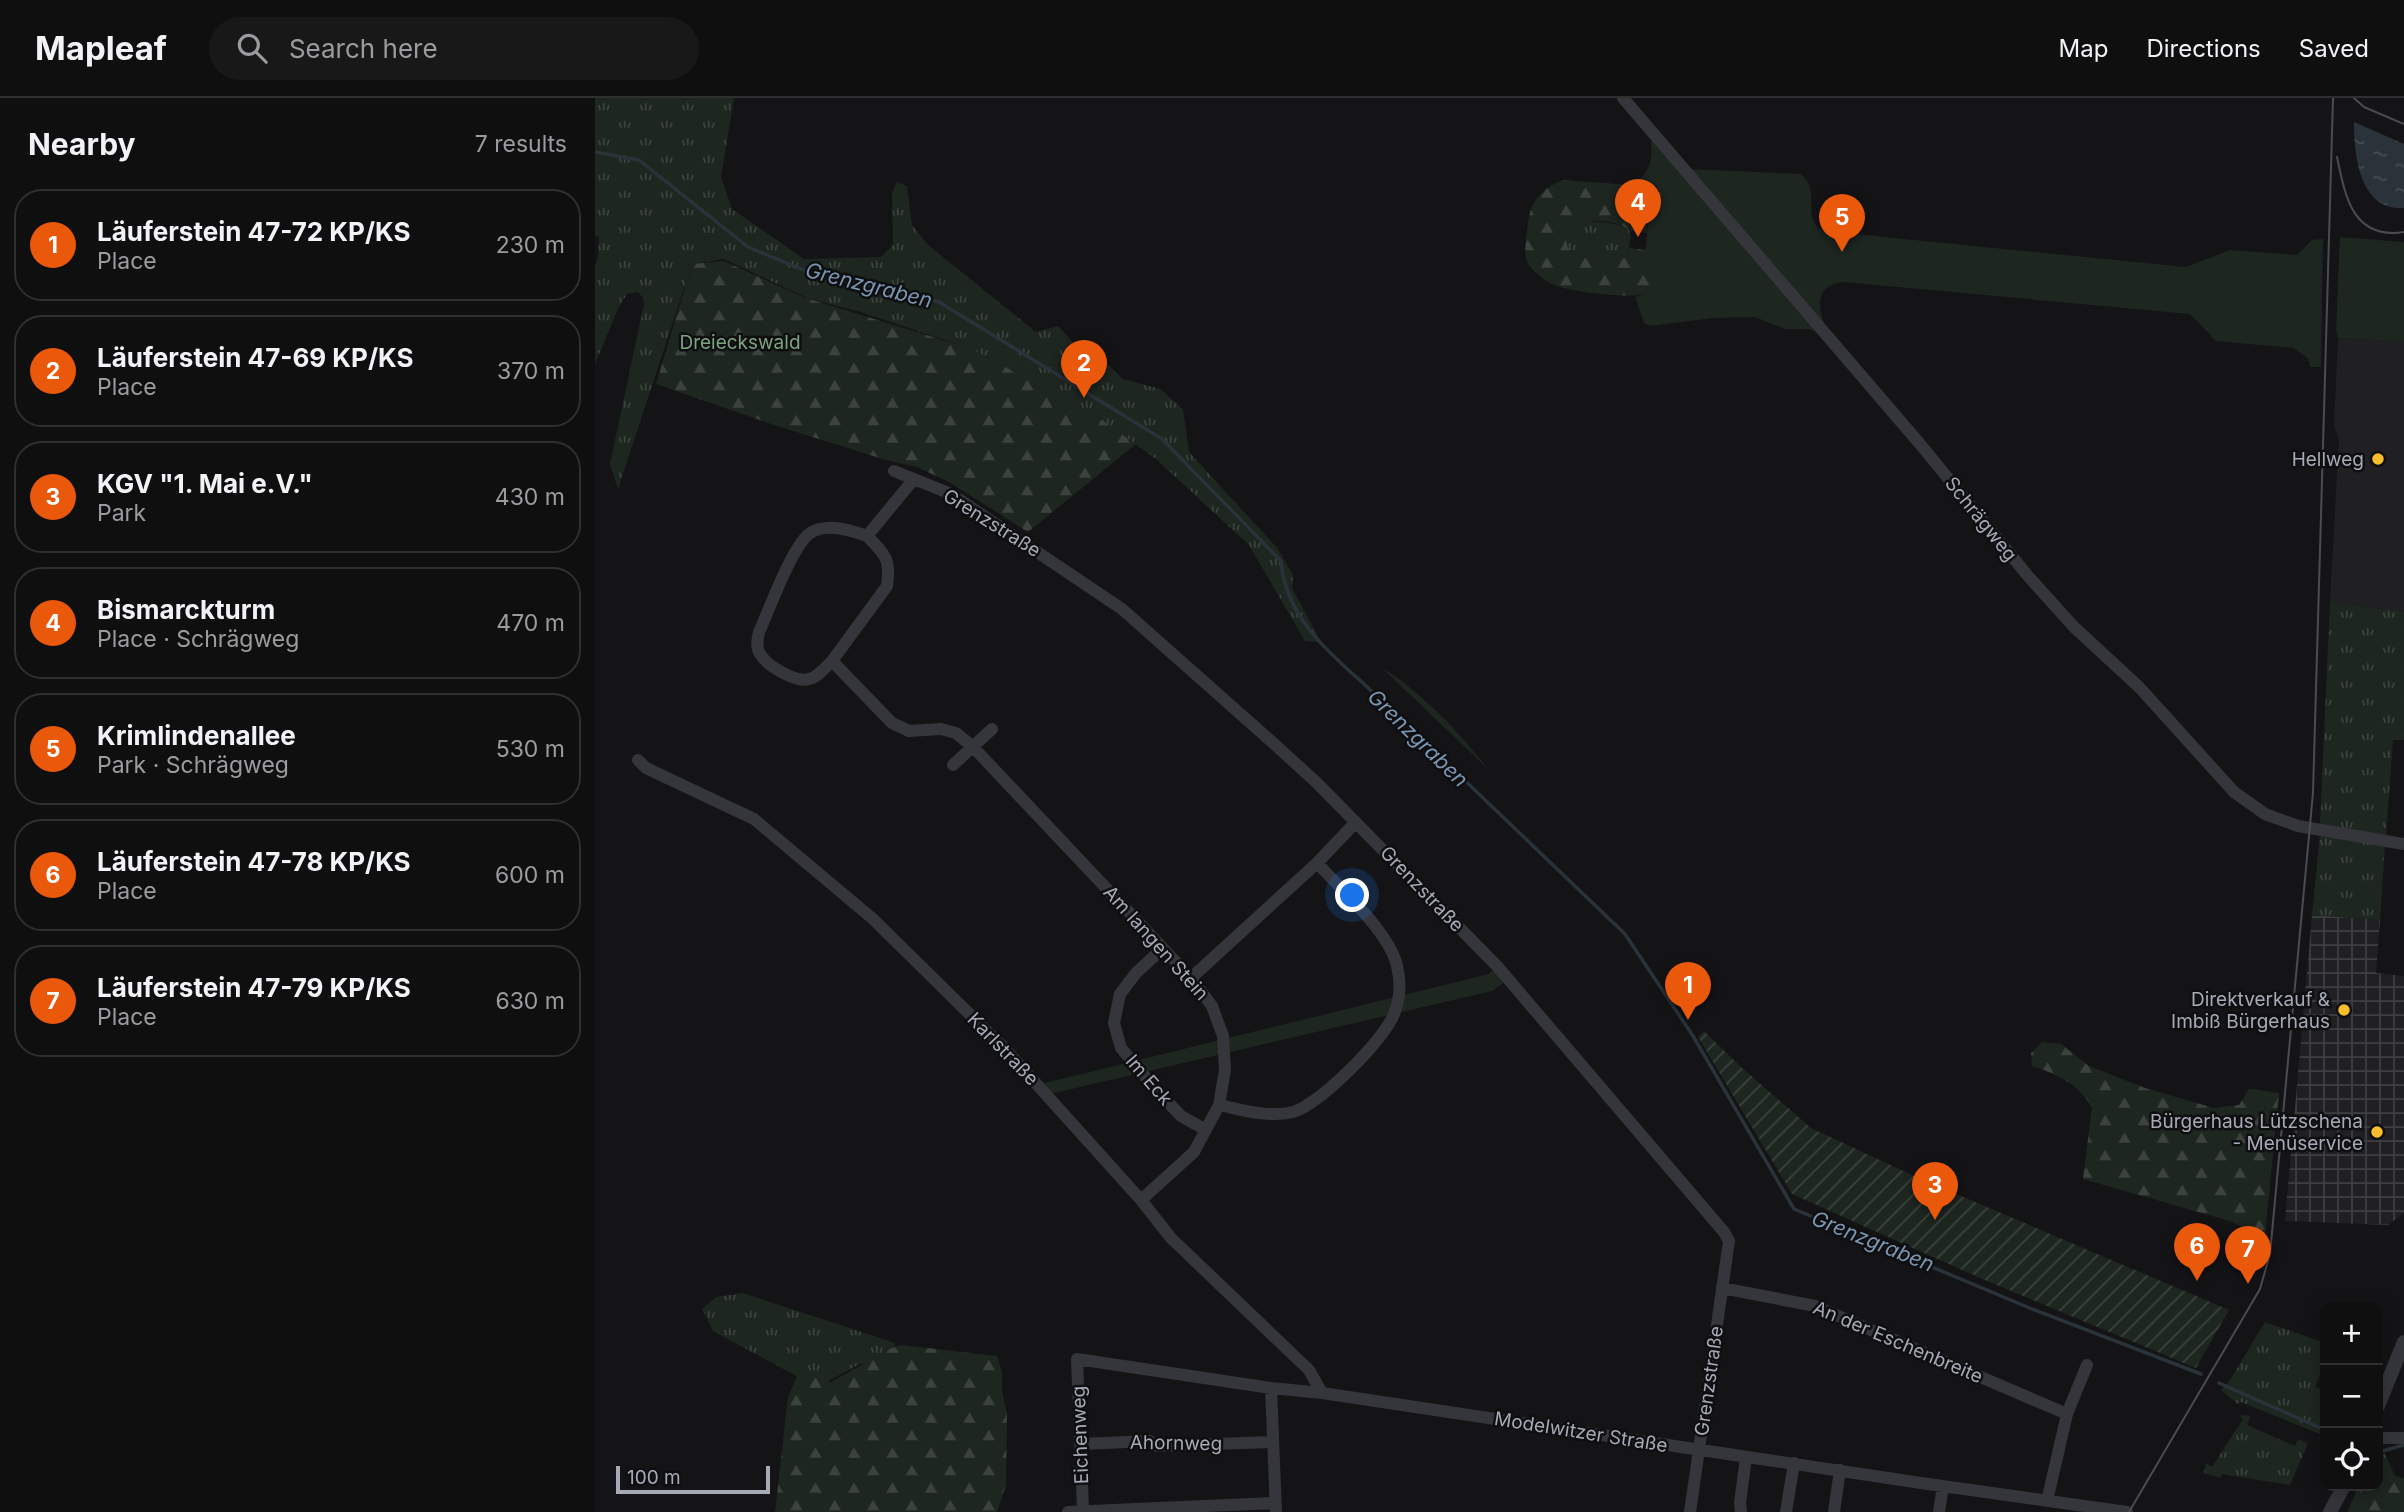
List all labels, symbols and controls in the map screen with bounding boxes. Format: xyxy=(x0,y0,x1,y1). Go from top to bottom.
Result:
search box xyxy=(209,17,699,80)
text: Mapleaf xyxy=(35,28,167,68)
icon: search xyxy=(233,29,271,67)
text: Search here xyxy=(289,33,438,64)
text: Map xyxy=(2059,34,2108,63)
text: Directions xyxy=(2146,34,2261,63)
text: Saved xyxy=(2299,34,2369,63)
text: Nearby xyxy=(28,126,136,162)
text: 7 results xyxy=(475,130,567,158)
pin: 4 xyxy=(1615,179,1661,237)
pin: 5 xyxy=(1819,194,1865,252)
text: Läuferstein 47-72 KP/KS xyxy=(97,216,410,247)
text: 1 xyxy=(48,231,58,259)
text: 230 m xyxy=(496,231,565,259)
text: Place xyxy=(97,247,157,275)
water label: Grenzgraben xyxy=(803,257,935,313)
park label: Dreieckswald xyxy=(679,331,801,354)
pin: 2 xyxy=(1061,340,1107,398)
text: Läuferstein 47-69 KP/KS xyxy=(97,342,413,373)
text: 2 xyxy=(46,357,60,385)
text: 370 m xyxy=(497,357,565,385)
text: Place xyxy=(97,373,157,401)
place label: Hellweg xyxy=(2292,448,2364,471)
marker: Hellweg xyxy=(2370,451,2386,467)
text: KGV "1. Mai e.V." xyxy=(97,468,313,499)
street label: Schrägweg xyxy=(1940,472,2022,566)
text: 3 xyxy=(46,483,60,511)
text: 430 m xyxy=(495,483,565,511)
street label: Grenzstraße xyxy=(939,484,1045,562)
text: Park xyxy=(97,499,146,527)
text: Bismarckturm xyxy=(97,594,275,625)
text: 4 xyxy=(45,609,61,637)
text: 470 m xyxy=(496,609,565,637)
text: Place · Schrägweg xyxy=(97,625,299,653)
water label: Grenzgraben xyxy=(1363,684,1473,792)
text: Krimlindenallee xyxy=(97,720,296,751)
text: 5 xyxy=(46,735,60,763)
text: 530 m xyxy=(496,735,565,763)
text: Park · Schrägweg xyxy=(97,751,289,779)
street label: Grenzstraße xyxy=(1375,841,1469,937)
text: Läuferstein 47-78 KP/KS xyxy=(97,846,411,877)
text: 6 xyxy=(46,861,60,889)
text: 600 m xyxy=(495,861,565,889)
text: Place xyxy=(97,877,157,905)
your location xyxy=(1335,878,1369,912)
street label: Am langen Stein xyxy=(1099,881,1213,1005)
pin: 1 xyxy=(1665,962,1711,1020)
text: Läuferstein 47-79 KP/KS xyxy=(97,972,411,1003)
text: 7 xyxy=(46,987,60,1015)
text: 630 m xyxy=(495,987,565,1015)
place label: Direktverkauf & Imbiß Bürgerhaus xyxy=(2171,988,2330,1033)
marker: Direktverkauf & Imbiß Bürgerhaus xyxy=(2336,1002,2352,1018)
text: Place xyxy=(97,1003,157,1031)
street label: Karlstraße xyxy=(963,1008,1043,1090)
street label: Im Eck xyxy=(1121,1050,1178,1111)
place label: Bürgerhaus Lützschena - Menüservice xyxy=(2150,1110,2363,1155)
marker: Bürgerhaus Lützschena - Menüservice xyxy=(2369,1124,2385,1140)
pin: 3 xyxy=(1912,1162,1958,1220)
water label: Grenzgraben xyxy=(1808,1205,1938,1277)
pin: 6 xyxy=(2174,1223,2220,1281)
pin: 7 xyxy=(2225,1226,2271,1284)
street label: An der Eschenbreite xyxy=(1810,1296,1986,1388)
map controls xyxy=(2320,1302,2383,1491)
button: + xyxy=(2320,1302,2383,1365)
street label: Grenzstraße xyxy=(1690,1325,1728,1437)
button: − xyxy=(2320,1365,2383,1428)
street label: Eichenweg xyxy=(1067,1385,1093,1485)
street label: Modelwitzer Straße xyxy=(1493,1407,1669,1457)
button: locate xyxy=(2320,1428,2383,1491)
street label: Ahornweg xyxy=(1130,1431,1222,1455)
scale bar xyxy=(616,1463,770,1495)
text: 100 m xyxy=(627,1466,681,1489)

